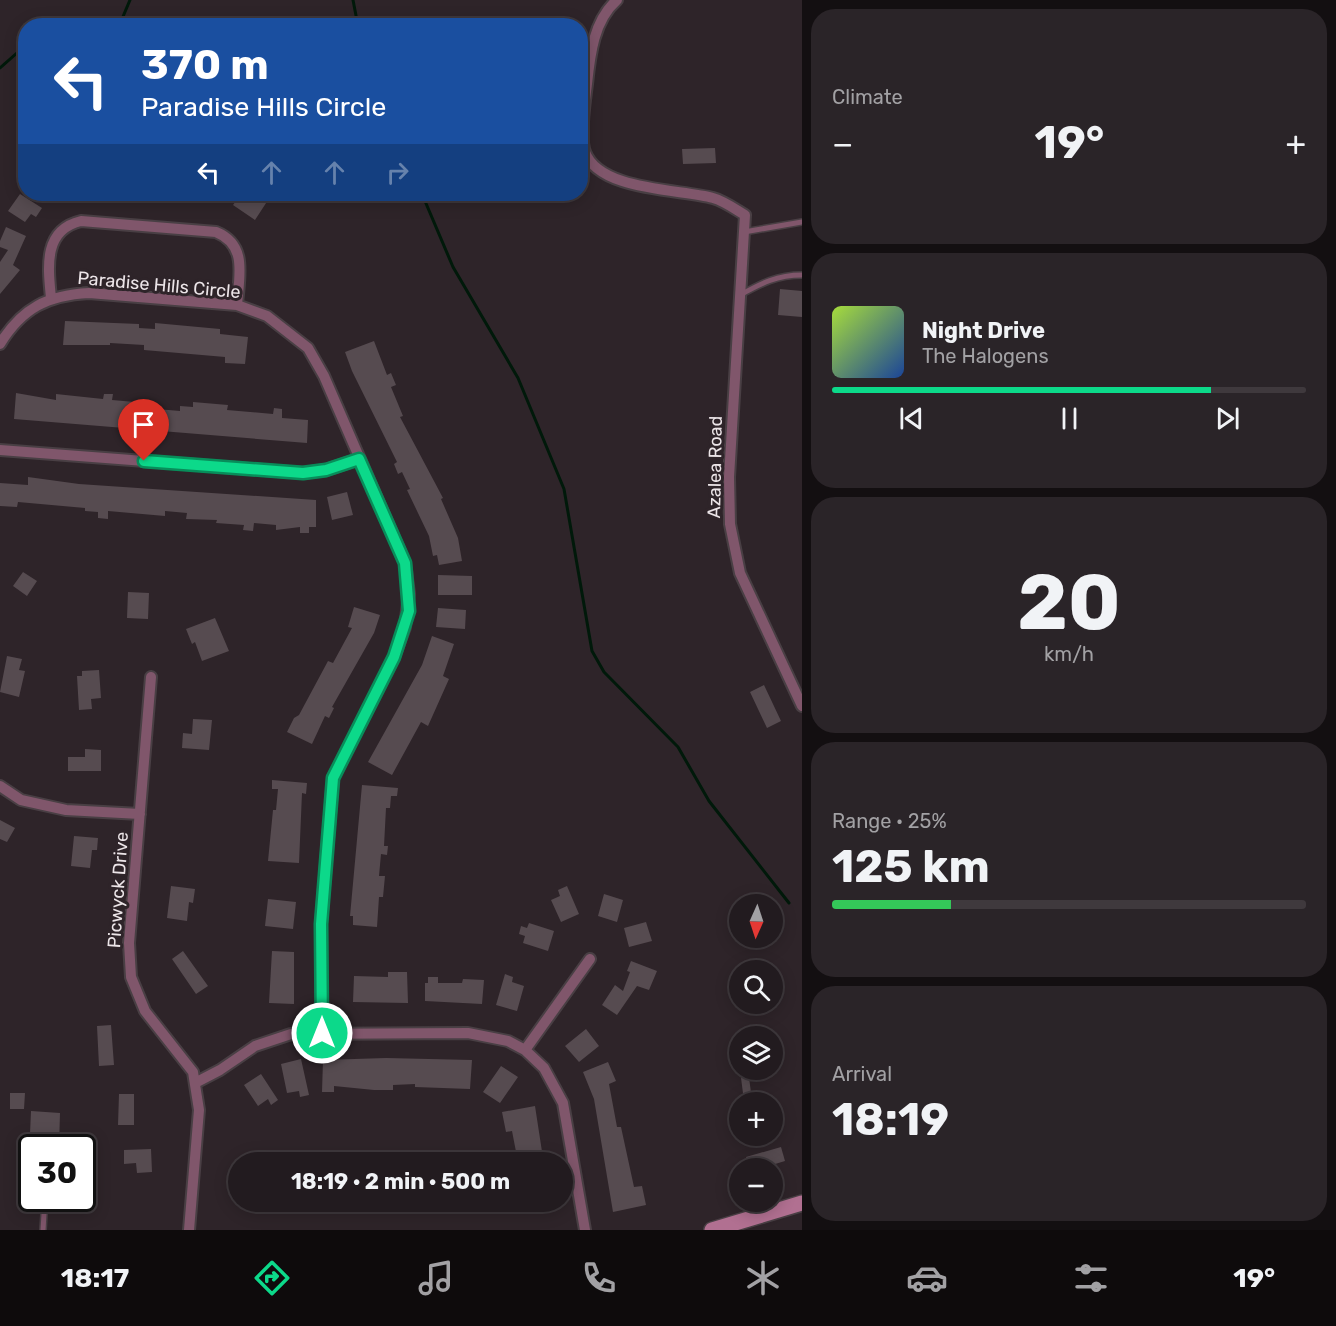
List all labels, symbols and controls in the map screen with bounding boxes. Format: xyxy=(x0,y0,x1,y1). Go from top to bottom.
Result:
text: 370 m xyxy=(141,40,269,90)
icon: left xyxy=(42,42,120,120)
text: Climate xyxy=(832,85,903,109)
text: Paradise Hills Circle xyxy=(141,91,386,123)
text: 19° xyxy=(1035,116,1104,169)
text: − xyxy=(832,124,853,163)
text: + xyxy=(1285,124,1306,163)
icon: left xyxy=(192,156,225,189)
icon: ahead xyxy=(255,156,288,189)
icon: ahead xyxy=(318,156,351,189)
icon: right xyxy=(381,156,414,189)
street label: Paradise Hills Circle xyxy=(77,267,241,303)
text: Night Drive xyxy=(922,317,1045,344)
text: The Halogens xyxy=(922,344,1049,368)
pin xyxy=(118,399,169,461)
icon: previous xyxy=(895,402,928,435)
icon: pause xyxy=(1053,402,1086,435)
icon: next xyxy=(1211,402,1244,435)
icon: arrive xyxy=(127,408,160,441)
street label: Azalea Road xyxy=(703,416,727,518)
text: 20 xyxy=(1017,556,1121,649)
text: km/h xyxy=(1044,642,1094,666)
text: Range · 25% xyxy=(832,809,947,833)
street label: Picwyck Drive xyxy=(103,831,133,949)
text: 125 km xyxy=(832,840,990,893)
north arrow xyxy=(729,894,783,948)
map controls xyxy=(729,894,783,1212)
button: search xyxy=(729,960,783,1014)
position arrow xyxy=(290,1001,354,1065)
button: layers xyxy=(729,1026,783,1080)
text: Arrival xyxy=(832,1062,892,1086)
button: + xyxy=(729,1092,783,1146)
text: 18:19 xyxy=(832,1093,949,1146)
speed limit sign: 30 xyxy=(18,1134,96,1212)
button: − xyxy=(729,1158,783,1212)
text: 18:19 · 2 min · 500 m xyxy=(291,1168,510,1195)
icon: directions xyxy=(251,1257,293,1299)
icon: music xyxy=(415,1257,457,1299)
icon: phone xyxy=(578,1257,620,1299)
icon: climate xyxy=(742,1257,784,1299)
icon: car xyxy=(906,1257,948,1299)
icon: filters xyxy=(1070,1257,1112,1299)
text: 18:17 xyxy=(61,1262,129,1294)
text: 19° xyxy=(1233,1262,1275,1294)

